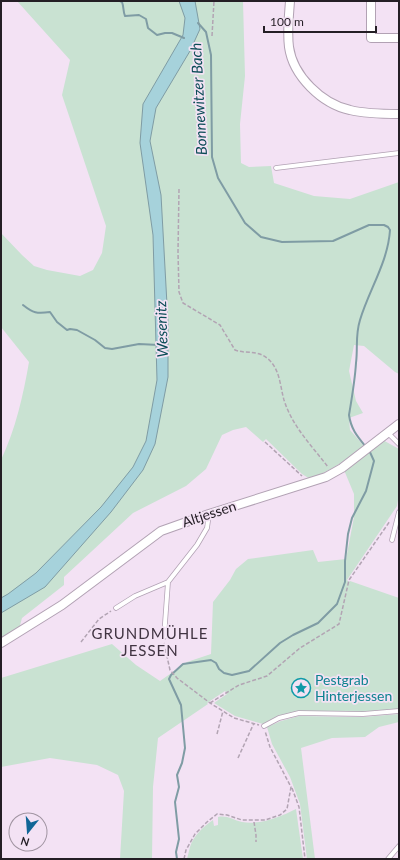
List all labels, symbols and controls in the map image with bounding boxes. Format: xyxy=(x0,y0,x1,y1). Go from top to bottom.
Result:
scale bar xyxy=(264,8,376,34)
text: 100 m xyxy=(270,14,304,29)
water label: Bonnewitzer Bach xyxy=(186,42,210,156)
water label: Wesenitz xyxy=(151,300,171,358)
street label: Altjessen xyxy=(180,497,238,530)
district label: GRUNDMÜHLE JESSEN xyxy=(92,624,208,659)
place label: Pestgrab Hinterjessen xyxy=(315,671,392,704)
place icon: Pestgrab Hinterjessen xyxy=(290,677,312,699)
north arrow xyxy=(8,812,48,852)
text: N xyxy=(19,835,31,849)

